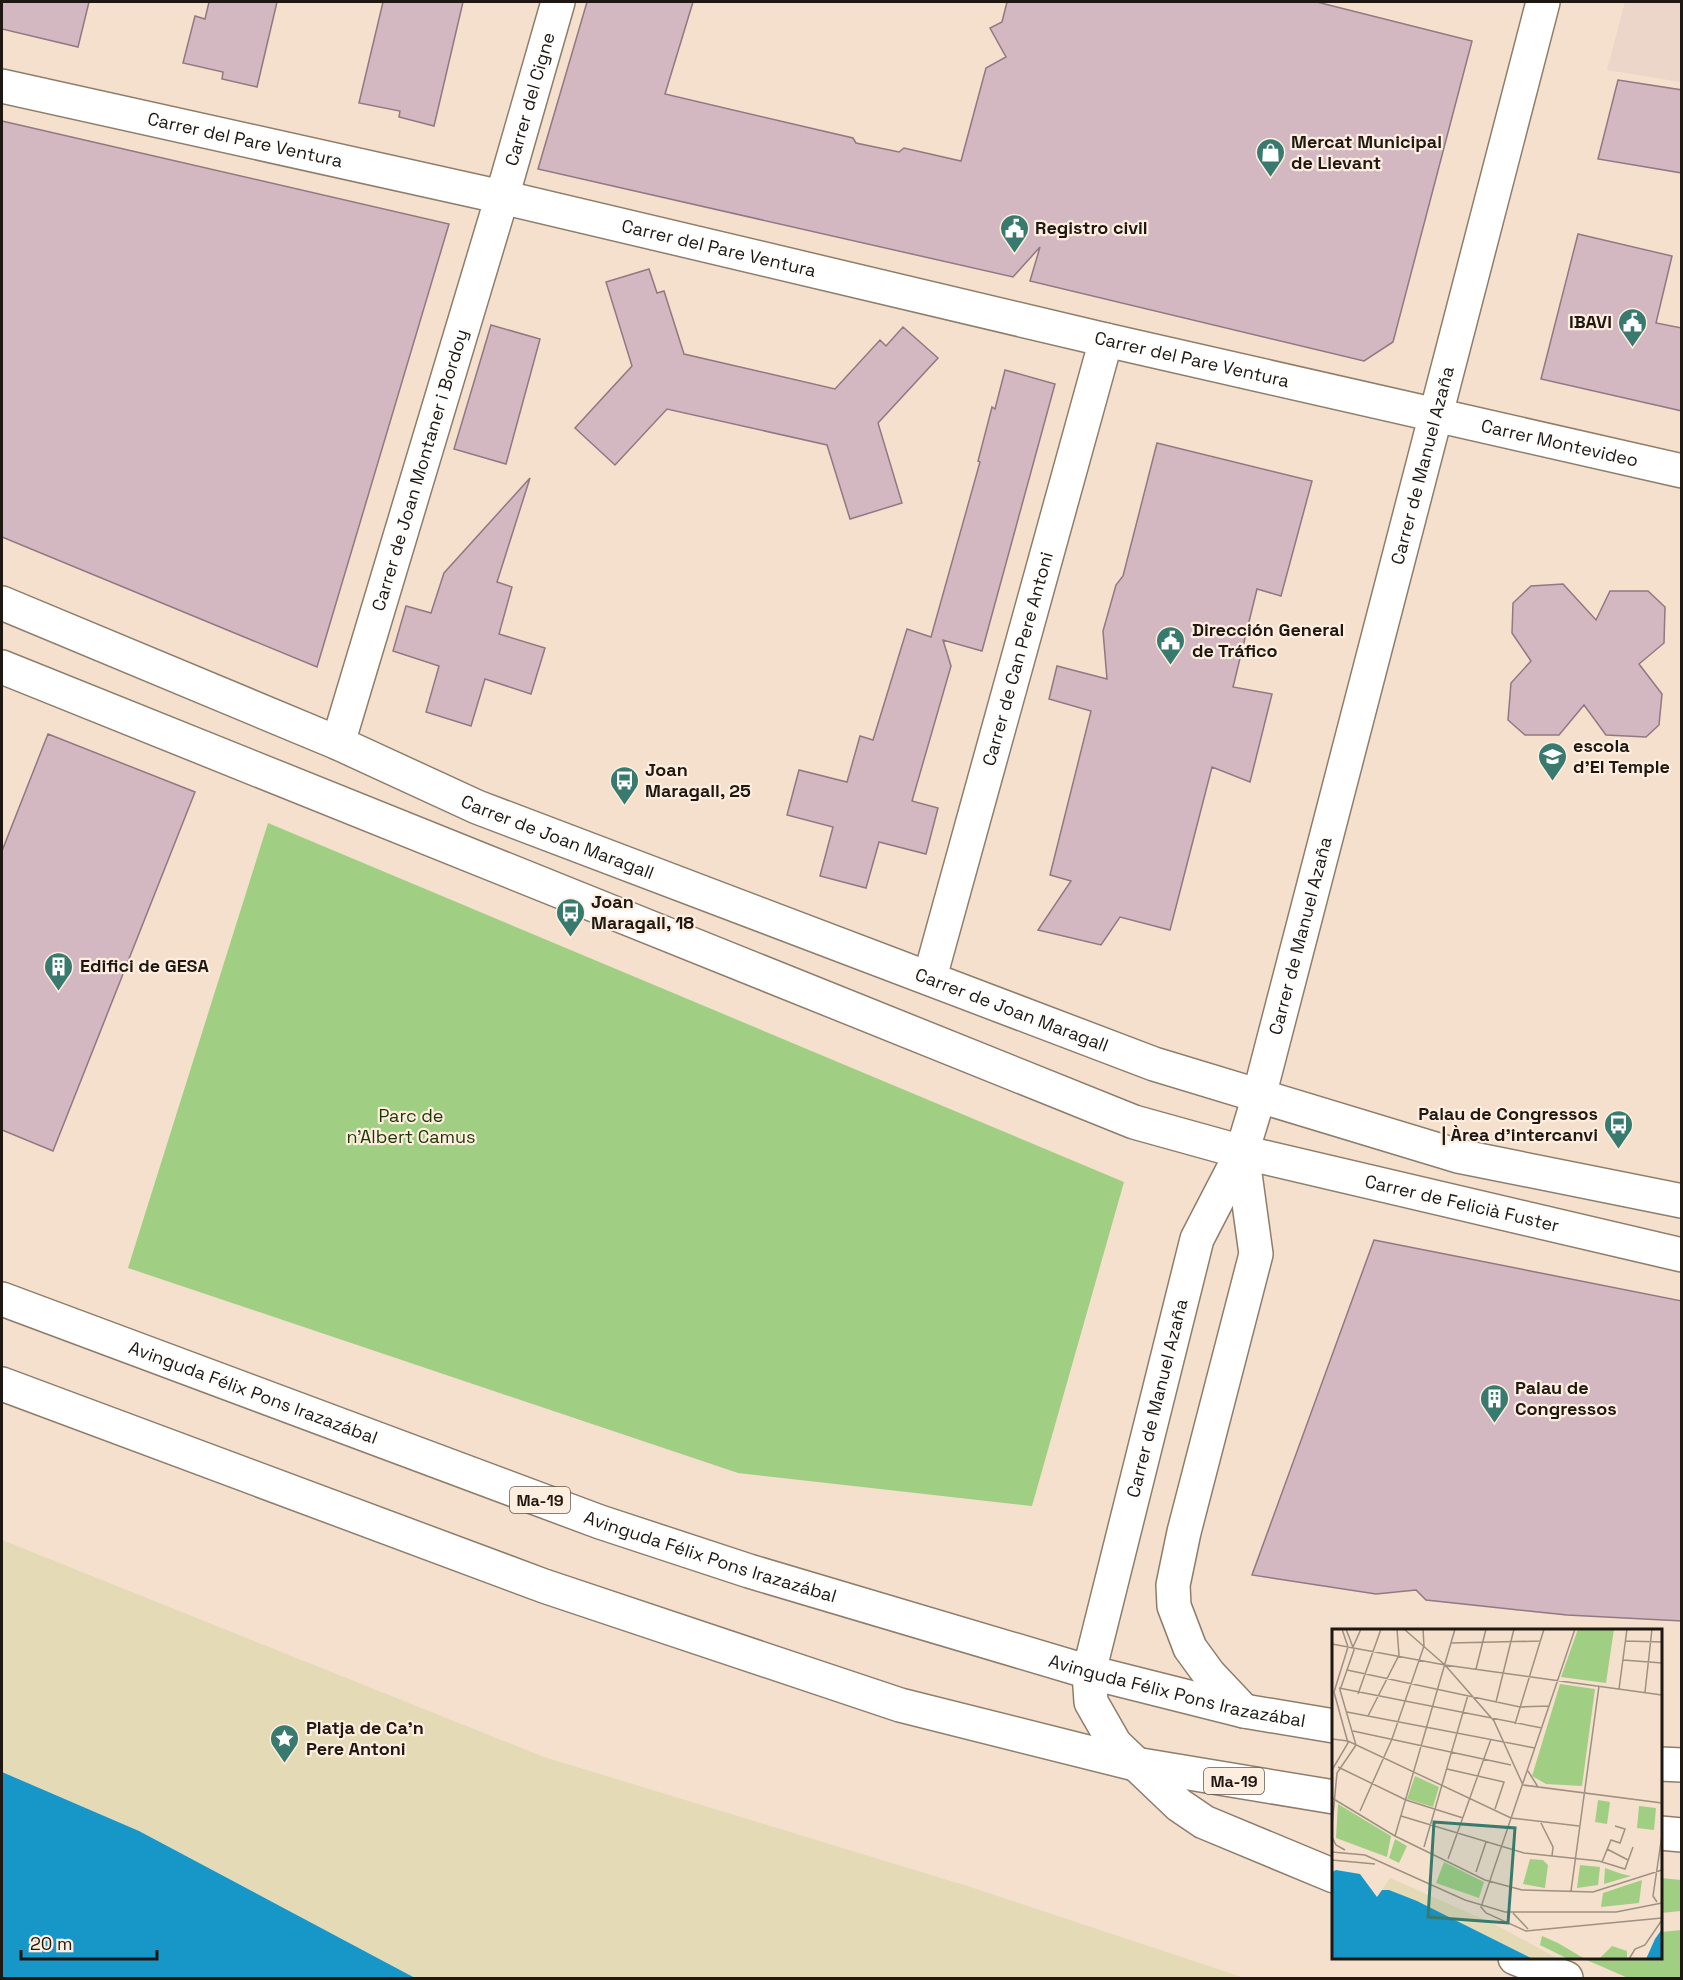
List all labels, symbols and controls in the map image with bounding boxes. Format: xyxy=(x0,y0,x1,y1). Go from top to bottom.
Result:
street label: Carrer del Cigne xyxy=(500,30,560,168)
street label: Carrer del Pare Ventura xyxy=(145,107,345,172)
place label: Mercat Municipal de Llevant xyxy=(1291,130,1442,174)
shop icon: Mercat Municipal de Llevant xyxy=(1254,136,1286,178)
public building icon: Registro civil xyxy=(998,212,1030,254)
street label: Carrer del Pare Ventura xyxy=(619,214,819,282)
place label: Registro civil xyxy=(1035,216,1148,239)
public building icon: IBAVI xyxy=(1617,306,1649,348)
place label: IBAVI xyxy=(1569,310,1612,333)
street label: Carrer de Joan Montaner i Bordoy xyxy=(366,326,473,614)
street label: Carrer del Pare Ventura xyxy=(1092,326,1292,392)
street label: Carrer de Manuel Azaña xyxy=(1385,364,1459,567)
street label: Carrer Montevideo xyxy=(1479,414,1640,472)
street label: Carrer de Can Pere Antoni xyxy=(977,549,1058,768)
place label: Dirección General de Tráfico xyxy=(1192,618,1344,662)
public building icon: Dirección General de Tráfico xyxy=(1155,624,1187,666)
place label: escola d'El Temple xyxy=(1573,734,1670,778)
school or university icon: escola d'El Temple xyxy=(1536,740,1568,782)
place label: Joan Maragall, 25 xyxy=(645,758,751,802)
bus stop icon: Joan Maragall, 25 xyxy=(608,764,640,806)
street label: Carrer de Joan Maragall xyxy=(457,789,657,884)
street label: Carrer de Manuel Azaña xyxy=(1263,834,1337,1037)
place label: Joan Maragall, 18 xyxy=(591,890,694,934)
bus stop icon: Joan Maragall, 18 xyxy=(554,896,586,938)
building icon: Edifici de GESA xyxy=(43,950,75,992)
place label: Edifici de GESA xyxy=(80,954,210,977)
street label: Carrer de Joan Maragall xyxy=(912,962,1112,1057)
place label: Palau de Congressos | Àrea d'intercanvi xyxy=(1418,1102,1598,1146)
park label: Parc de n'Albert Camus xyxy=(347,1104,475,1148)
bus stop icon: Palau de Congressos | Àrea d'intercanvi xyxy=(1603,1108,1635,1150)
street label: Carrer de Felicià Fuster xyxy=(1363,1169,1562,1237)
street label: Carrer de Manuel Azaña xyxy=(1121,1296,1193,1500)
street label: Avinguda Félix Pons Irazazábal xyxy=(126,1335,381,1449)
place label: Palau de Congressos xyxy=(1515,1376,1617,1420)
building icon: Palau de Congressos xyxy=(1478,1382,1510,1424)
road number: Ma-19 xyxy=(510,1487,570,1513)
street label: Avinguda Félix Pons Irazazábal xyxy=(581,1505,839,1607)
inset map xyxy=(1332,1629,1662,1959)
street label: Avinguda Félix Pons Irazazábal xyxy=(1046,1649,1307,1732)
place label: Platja de Ca'n Pere Antoni xyxy=(306,1716,424,1760)
place icon: Platja de Ca'n Pere Antoni xyxy=(269,1722,301,1764)
road number: Ma-19 xyxy=(1204,1768,1264,1794)
scale bar xyxy=(21,1923,158,1961)
text: 20 m xyxy=(30,1932,73,1955)

